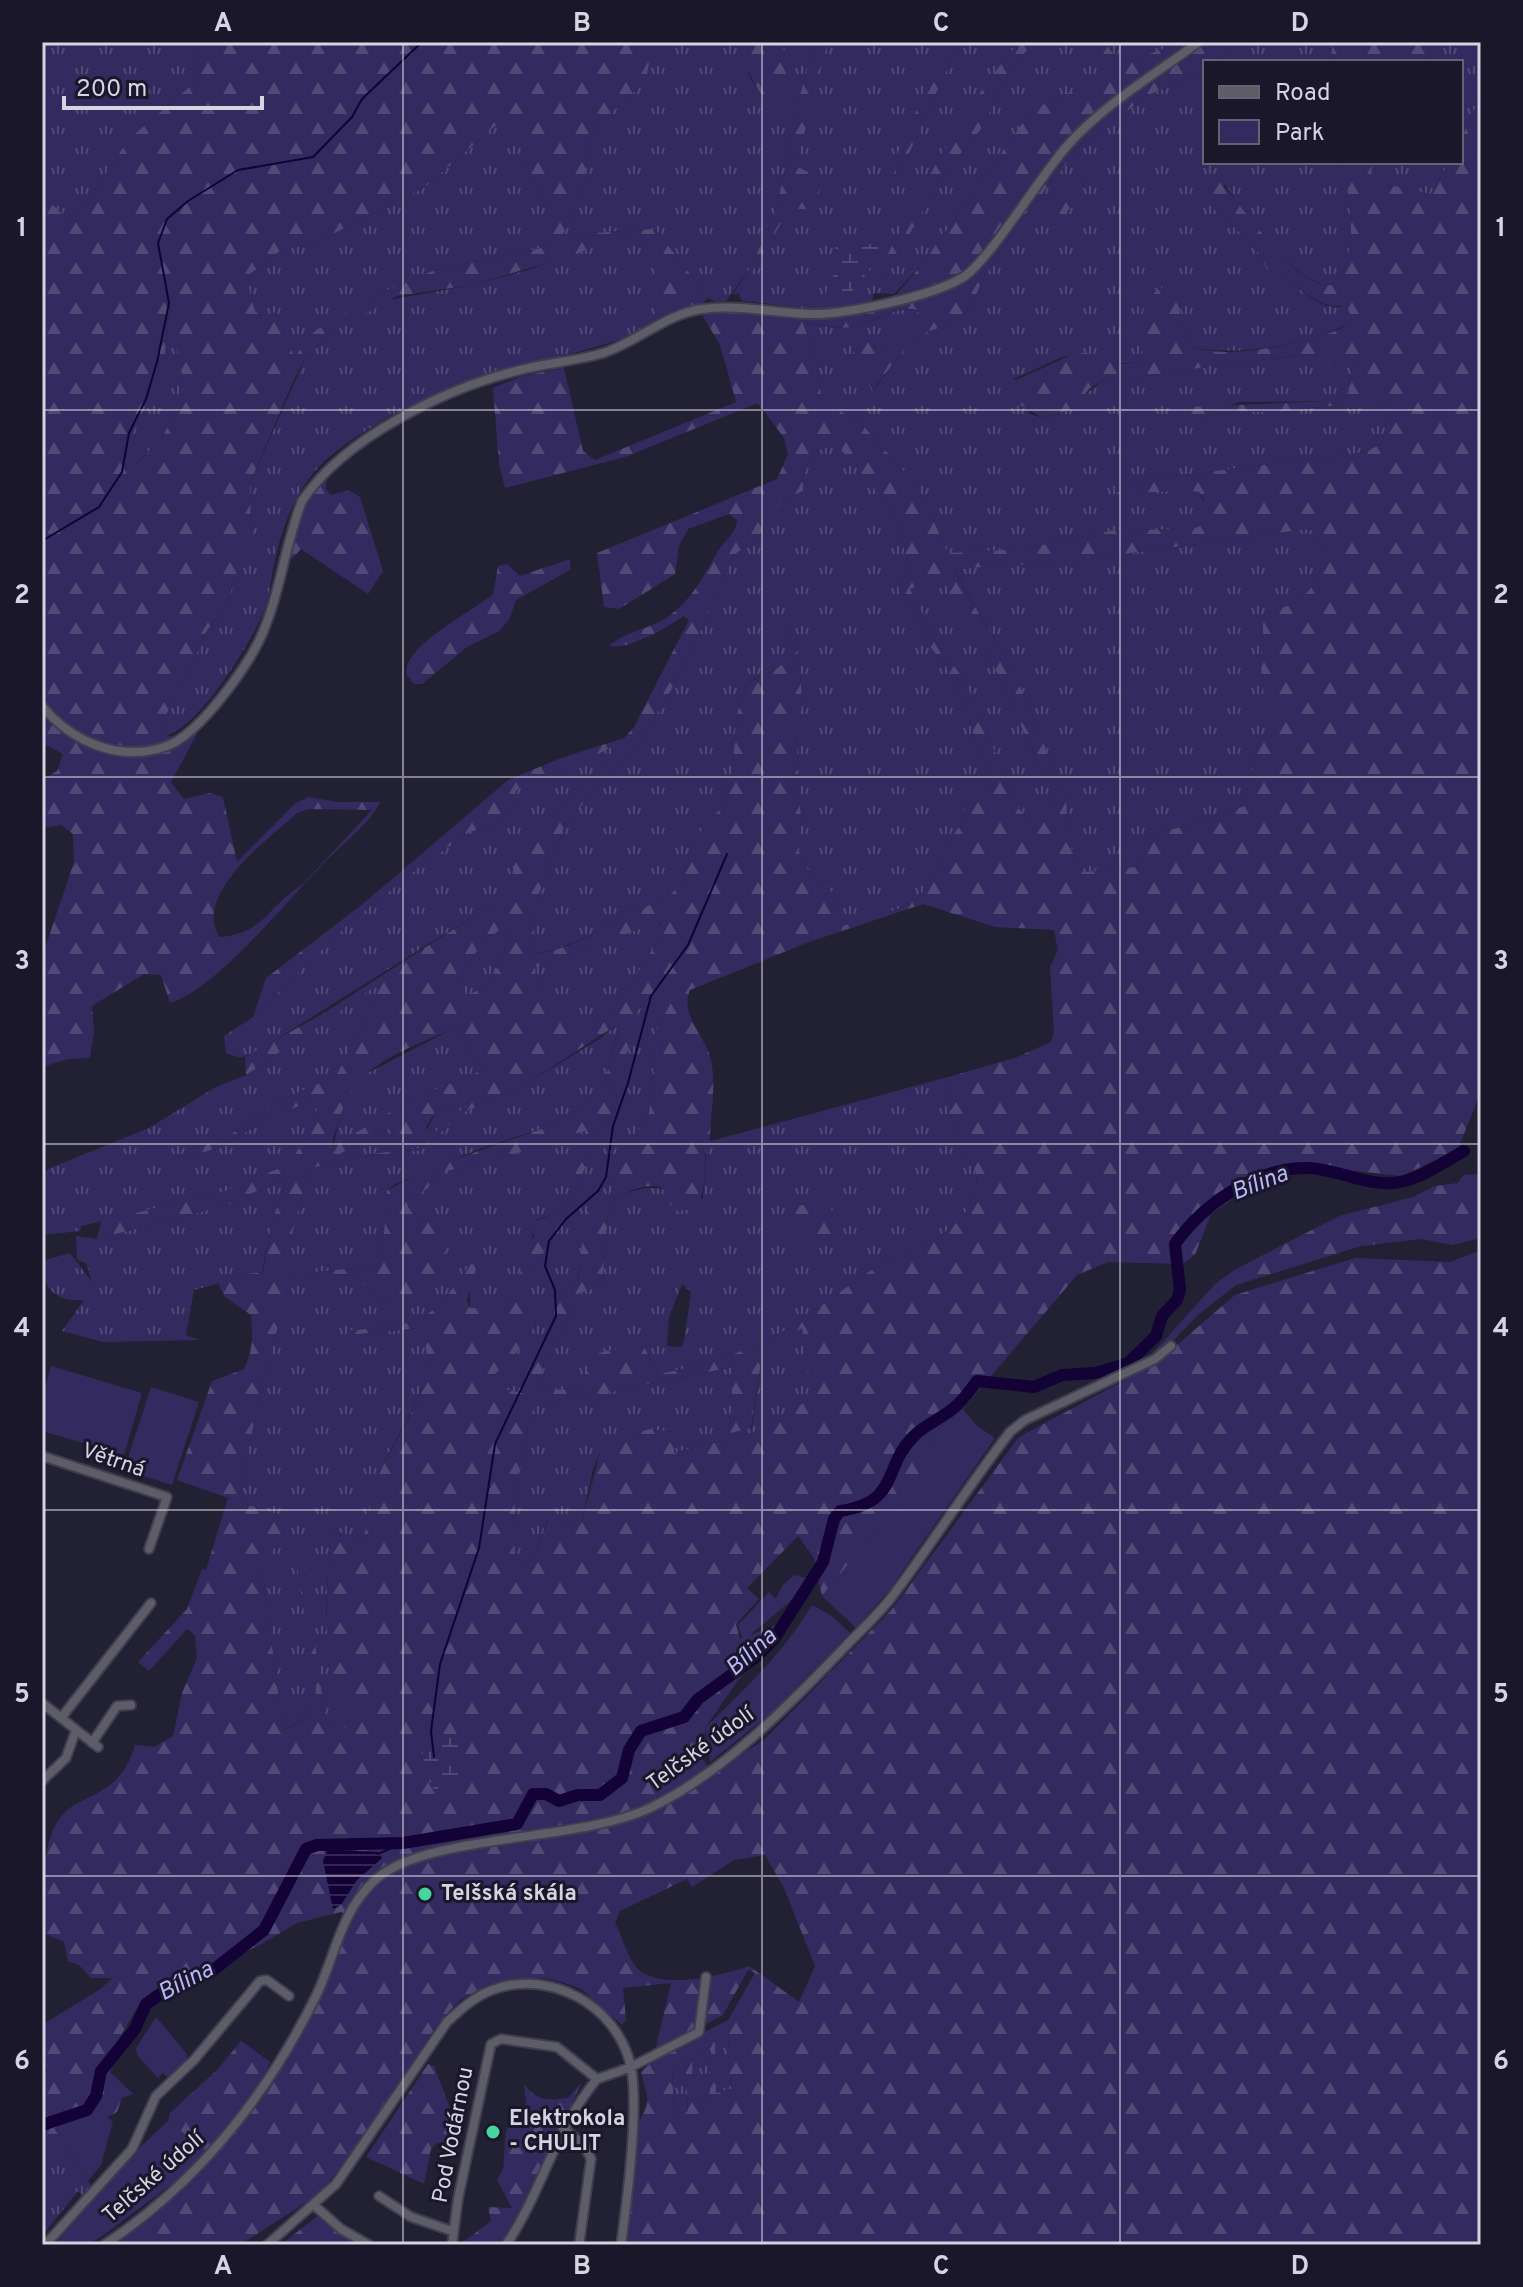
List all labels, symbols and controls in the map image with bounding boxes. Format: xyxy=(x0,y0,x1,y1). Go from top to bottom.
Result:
text: A xyxy=(214,8,232,41)
text: B xyxy=(573,8,591,41)
text: C xyxy=(933,8,949,41)
text: D xyxy=(1291,8,1309,41)
scale bar xyxy=(64,60,262,110)
legend xyxy=(1203,60,1463,164)
text: 200 m xyxy=(76,75,147,105)
text: Road xyxy=(1275,79,1331,109)
text: Park xyxy=(1275,119,1325,149)
text: 1 xyxy=(17,213,27,246)
text: 1 xyxy=(1496,213,1506,246)
text: 2 xyxy=(14,580,30,613)
text: 2 xyxy=(1493,580,1509,613)
text: 3 xyxy=(14,946,30,979)
text: 3 xyxy=(1493,946,1509,979)
water label: Bílina xyxy=(1227,1159,1293,1208)
text: 4 xyxy=(14,1313,30,1346)
text: 4 xyxy=(1493,1313,1509,1346)
street label: Větrná xyxy=(78,1438,148,1484)
water label: Bílina xyxy=(720,1622,784,1684)
text: 5 xyxy=(14,1679,30,1712)
text: 5 xyxy=(1493,1679,1509,1712)
street label: Telčské údolí xyxy=(642,1701,762,1798)
place label: Telšská skála xyxy=(441,1881,577,1908)
marker: Telšská skála xyxy=(416,1885,434,1903)
water label: Bílina xyxy=(153,1955,219,2009)
text: 6 xyxy=(14,2046,30,2079)
text: 6 xyxy=(1493,2046,1509,2079)
street label: Pod Vodárnou xyxy=(428,2065,480,2205)
place label: Elektrokola - CHULIT xyxy=(509,2106,625,2158)
marker: Elektrokola - CHULIT xyxy=(484,2123,502,2141)
street label: Telčské údolí xyxy=(98,2125,212,2230)
text: A xyxy=(214,2251,232,2284)
text: B xyxy=(573,2251,591,2284)
text: C xyxy=(933,2251,949,2284)
text: D xyxy=(1291,2251,1309,2284)

